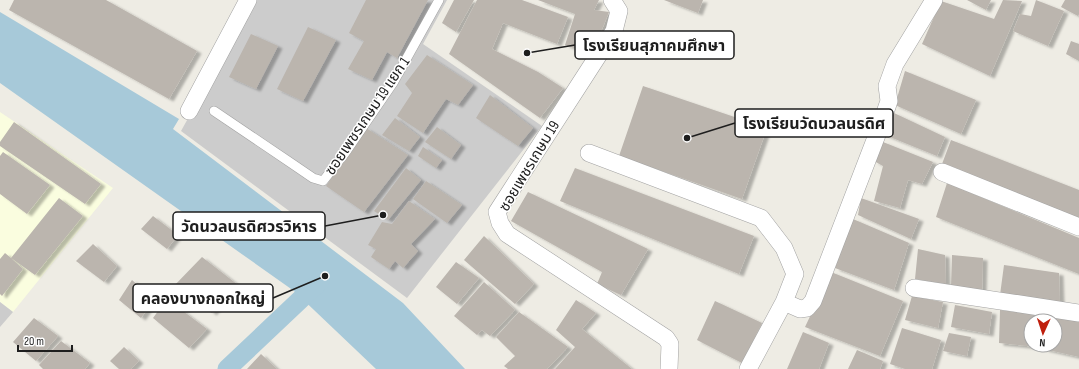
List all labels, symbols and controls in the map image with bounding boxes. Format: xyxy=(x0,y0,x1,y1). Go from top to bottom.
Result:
callout: โรงเรียนสุภาคมศึกษา xyxy=(575,31,734,59)
text: โรงเรียนสุภาคมศึกษา xyxy=(583,37,725,56)
street label: ซอยเพชรเกษม 19 แยก 1 xyxy=(321,53,414,179)
callout: โรงเรียนวัดนวลนรดิศ xyxy=(735,109,893,137)
text: โรงเรียนวัดนวลนรดิศ xyxy=(743,115,885,134)
street label: ซอยเพชรเกษม 19 xyxy=(495,117,564,215)
callout: วัดนวลนรดิศวรวิหาร xyxy=(173,212,325,240)
text: วัดนวลนรดิศวรวิหาร xyxy=(181,218,317,237)
callout: คลองบางกอกใหญ่ xyxy=(133,284,273,312)
text: คลองบางกอกใหญ่ xyxy=(141,290,265,309)
north arrow xyxy=(1023,313,1063,353)
scale bar xyxy=(18,327,72,353)
text: 20 m xyxy=(24,334,44,349)
text: N xyxy=(1039,336,1046,349)

